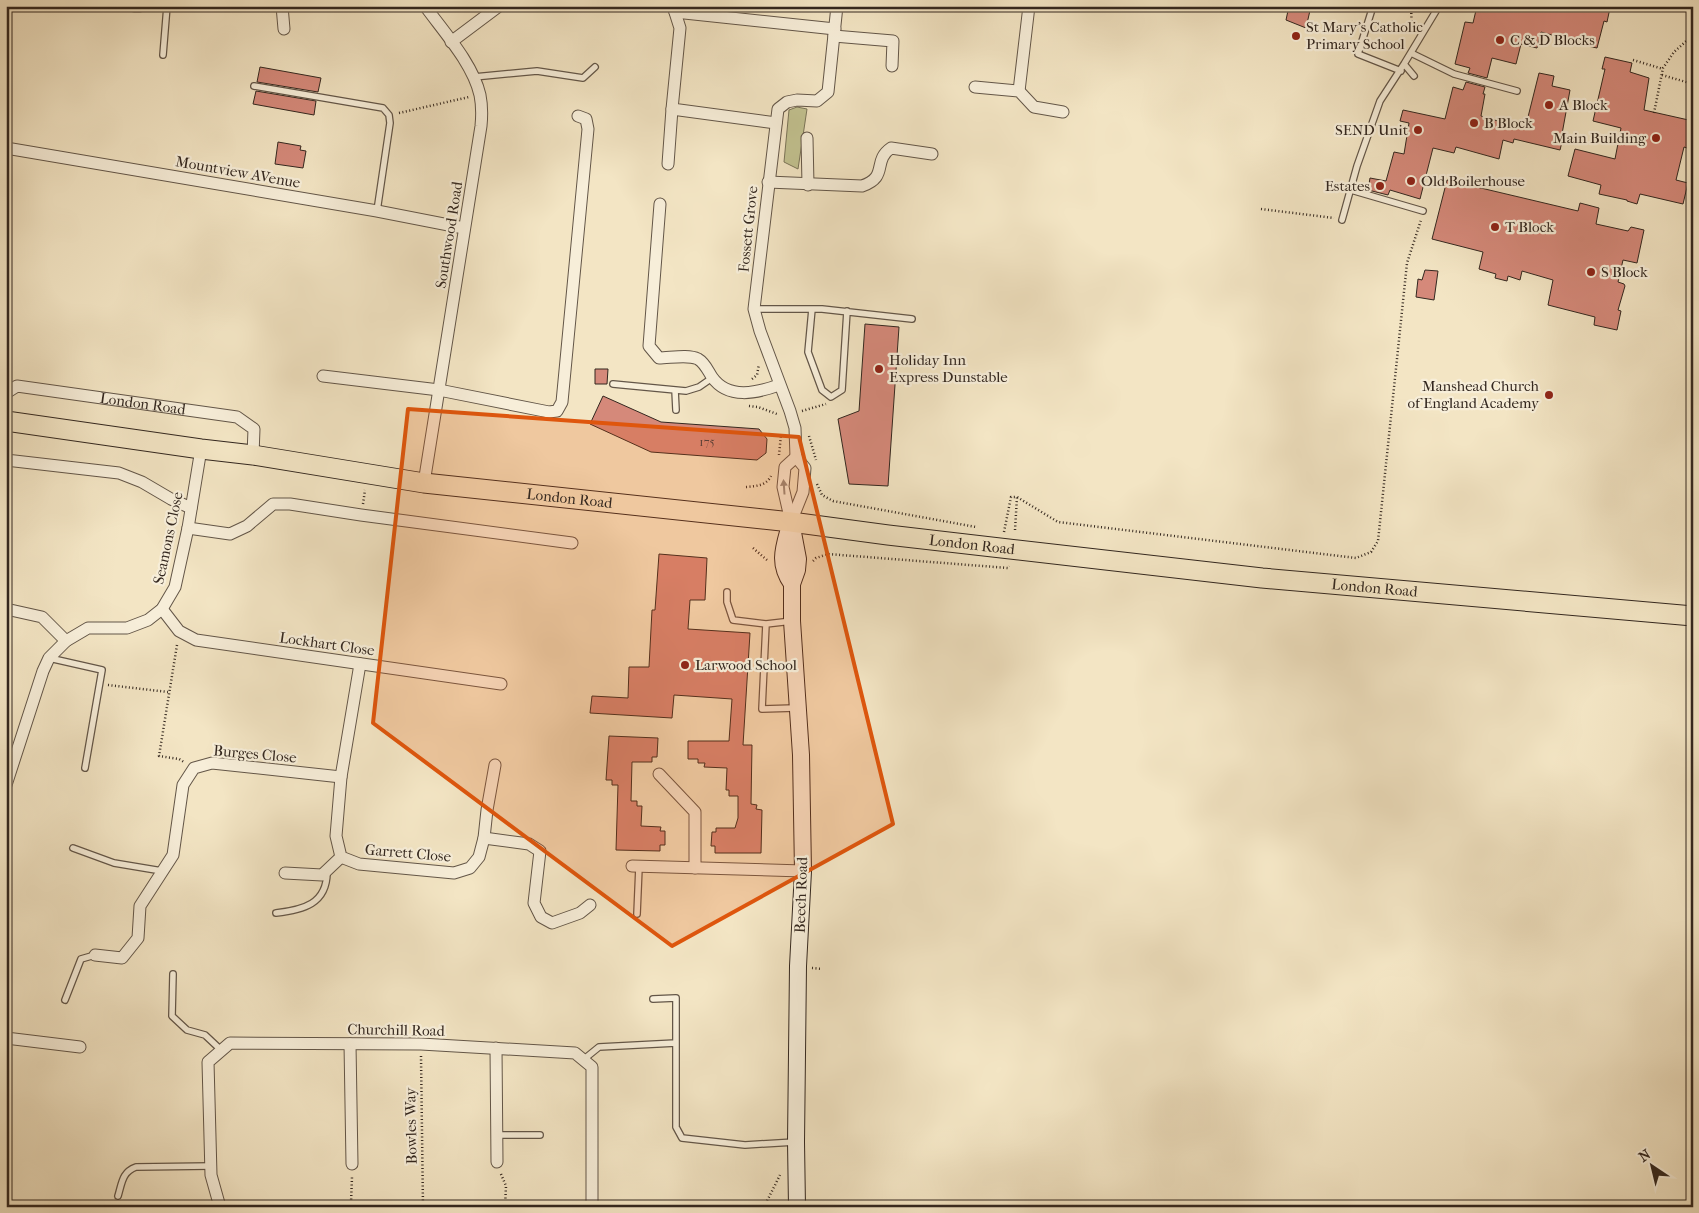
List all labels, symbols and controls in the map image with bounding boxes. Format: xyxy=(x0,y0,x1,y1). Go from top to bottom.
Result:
place label: St Mary's Catholic Primary School xyxy=(1306,18,1423,53)
marker: St Mary's Catholic Primary School xyxy=(1290,30,1302,42)
place label: C & D Blocks xyxy=(1510,31,1595,49)
marker: C & D Blocks xyxy=(1494,34,1506,46)
place label: A Block xyxy=(1558,96,1608,114)
marker: A Block xyxy=(1543,99,1555,111)
place label: B Block xyxy=(1484,114,1533,132)
marker: B Block xyxy=(1468,117,1480,129)
place label: SEND Unit xyxy=(1335,121,1409,139)
marker: SEND Unit xyxy=(1412,124,1424,136)
place label: Main Building xyxy=(1553,129,1647,147)
marker: Main Building xyxy=(1650,132,1662,144)
street label: Mountview AVenue xyxy=(174,152,302,192)
place label: Old Boilerhouse xyxy=(1421,172,1526,190)
marker: Old Boilerhouse xyxy=(1405,175,1417,187)
place label: Estates xyxy=(1325,177,1370,195)
street label: Southwood Road xyxy=(432,179,466,290)
marker: Estates xyxy=(1374,180,1386,192)
street label: Fossett Grove xyxy=(735,184,762,273)
place label: T Block xyxy=(1505,218,1554,236)
marker: T Block xyxy=(1489,221,1501,233)
place label: S Block xyxy=(1601,263,1648,281)
marker: S Block xyxy=(1585,266,1597,278)
place label: Holiday Inn Express Dunstable xyxy=(889,351,1008,386)
marker: Holiday Inn Express Dunstable xyxy=(873,363,885,375)
place label: Manshead Church of England Academy xyxy=(1407,377,1540,412)
street label: London Road xyxy=(99,389,188,419)
marker: Manshead Church of England Academy xyxy=(1543,389,1555,401)
house number: 175 xyxy=(699,435,715,449)
one-way arrow xyxy=(780,479,788,495)
street label: London Road xyxy=(526,485,614,512)
street label: Seamons Close xyxy=(149,490,187,586)
street label: London Road xyxy=(928,531,1017,559)
street label: London Road xyxy=(1331,575,1419,601)
street label: Lockhart Close xyxy=(278,628,376,660)
place label: Larwood School xyxy=(695,656,797,674)
marker: Larwood School xyxy=(679,659,691,671)
street label: Burges Close xyxy=(213,741,298,767)
street label: Garrett Close xyxy=(364,840,452,866)
street label: Beech Road xyxy=(791,856,811,933)
street label: Churchill Road xyxy=(347,1020,446,1040)
street label: Bowles Way xyxy=(401,1086,421,1165)
north arrow xyxy=(1626,1140,1676,1190)
text: N xyxy=(1636,1146,1654,1166)

